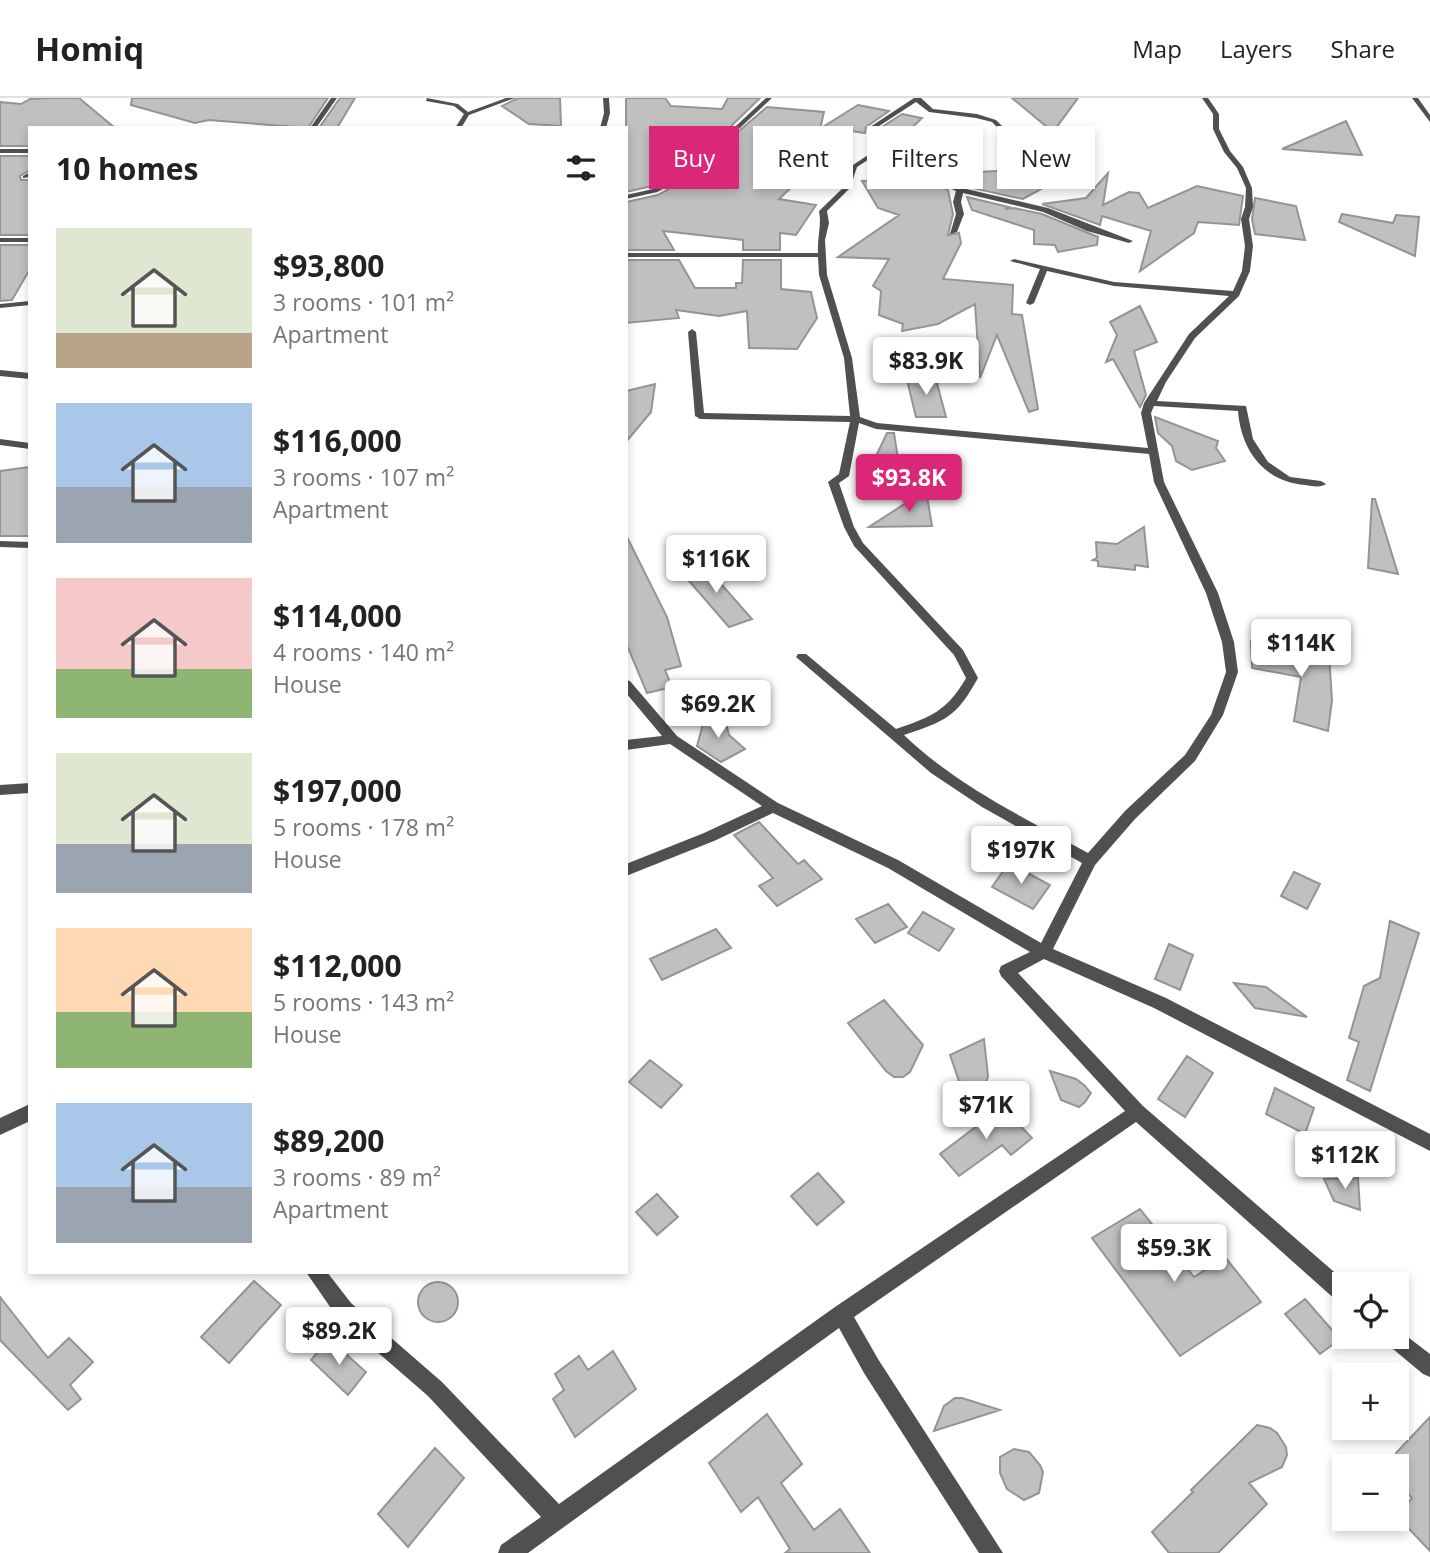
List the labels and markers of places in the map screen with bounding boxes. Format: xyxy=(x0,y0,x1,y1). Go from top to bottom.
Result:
pin: $83.9K xyxy=(869,338,983,397)
pin: $93.8K xyxy=(852,454,966,514)
pin: $116K xyxy=(667,536,765,595)
pin: $114K xyxy=(1252,620,1350,679)
pin: $69.2K xyxy=(661,680,775,740)
pin: $197K xyxy=(972,826,1070,886)
pin: $71K xyxy=(945,1082,1027,1141)
pin: $112K xyxy=(1296,1132,1394,1191)
pin: $59.3K xyxy=(1117,1224,1231,1284)
pin: $89.2K xyxy=(282,1308,396,1367)

